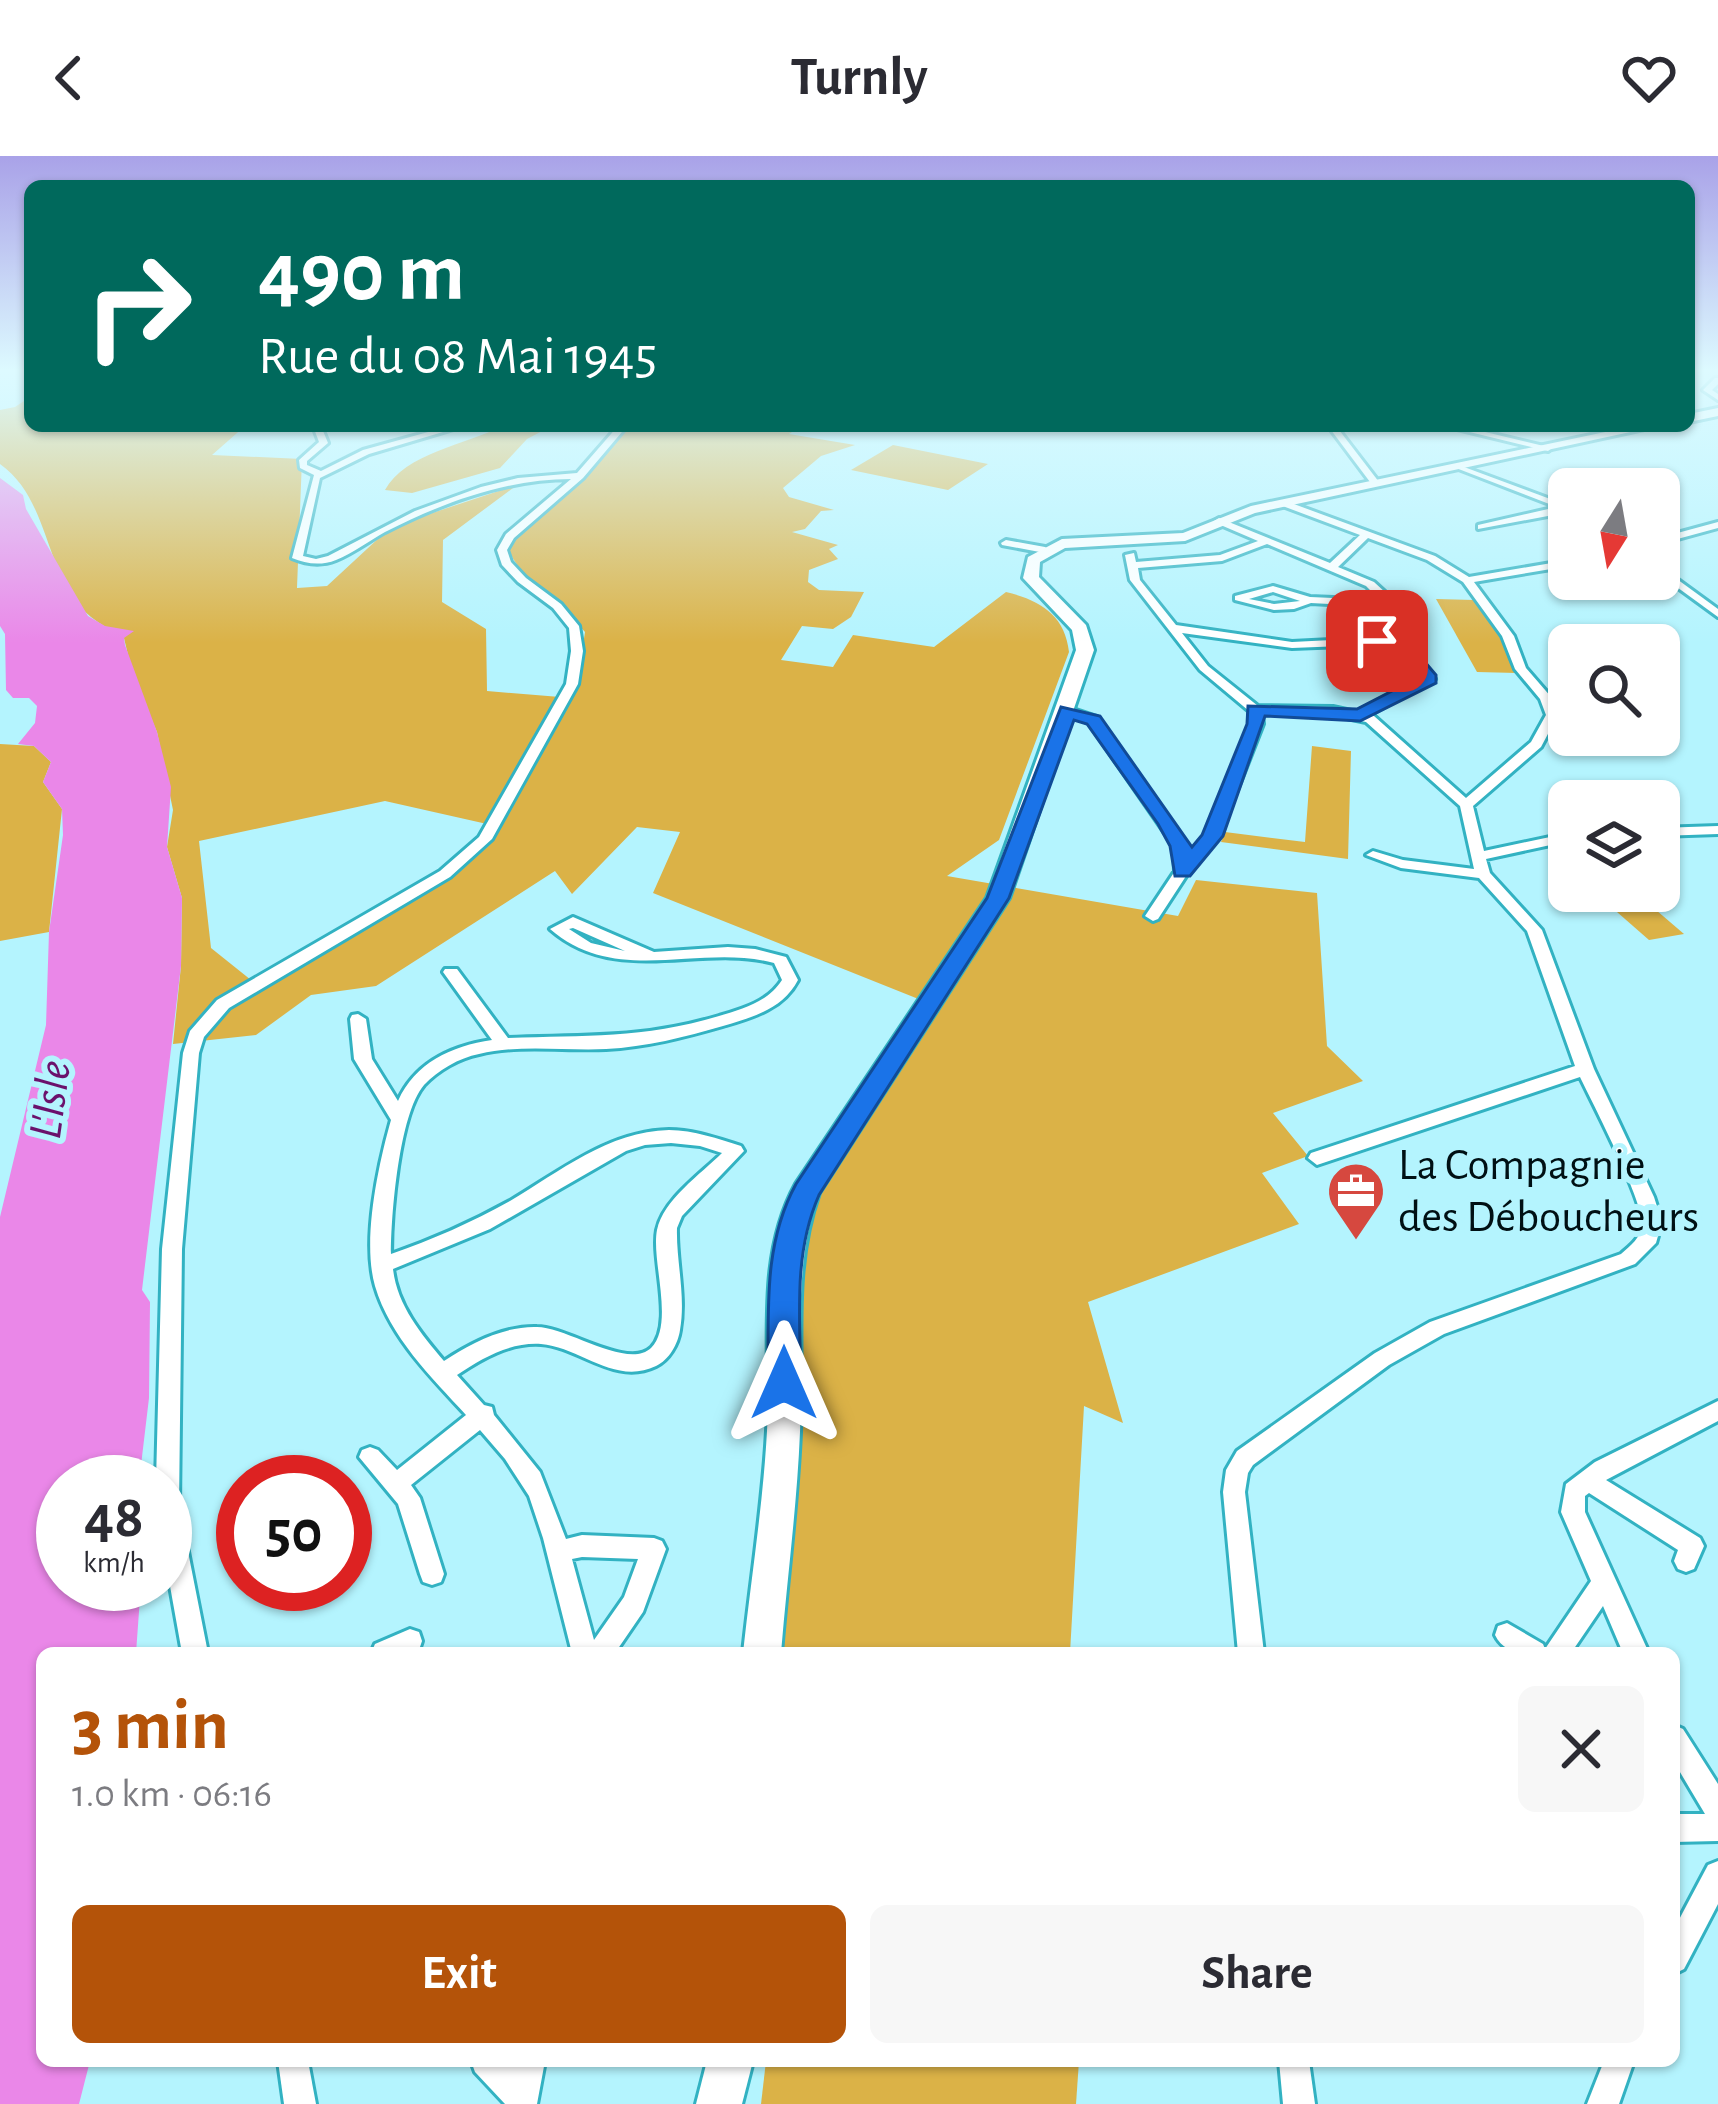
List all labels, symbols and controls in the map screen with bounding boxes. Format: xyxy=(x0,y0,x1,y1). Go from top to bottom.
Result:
icon: back xyxy=(36,45,102,111)
icon: heart xyxy=(1616,45,1682,111)
text: Turnly xyxy=(790,51,928,105)
icon: right xyxy=(60,228,216,384)
text: 490 m xyxy=(258,232,465,316)
text: Rue du 08 Mai 1945 xyxy=(258,330,657,384)
north arrow xyxy=(1548,468,1680,600)
map controls xyxy=(1548,468,1680,912)
pin xyxy=(1326,590,1428,692)
icon: arrive xyxy=(1344,608,1410,674)
button: search xyxy=(1548,624,1680,756)
button: layers xyxy=(1548,780,1680,912)
water label: L'Isle xyxy=(22,1058,80,1142)
place label: La Compagnie des Déboucheurs xyxy=(1398,1143,1699,1240)
office icon: La Compagnie des Déboucheurs xyxy=(1325,1160,1387,1242)
position arrow xyxy=(721,1320,847,1446)
speed limit sign: 50 xyxy=(216,1455,372,1611)
text: 48 xyxy=(84,1488,144,1548)
text: km/h xyxy=(83,1548,145,1578)
button: close xyxy=(1518,1686,1644,1812)
text: 3 min xyxy=(72,1690,229,1762)
text: 1.0 km · 06:16 xyxy=(72,1775,272,1814)
button: Exit xyxy=(72,1905,846,2043)
button: Share xyxy=(870,1905,1644,2043)

